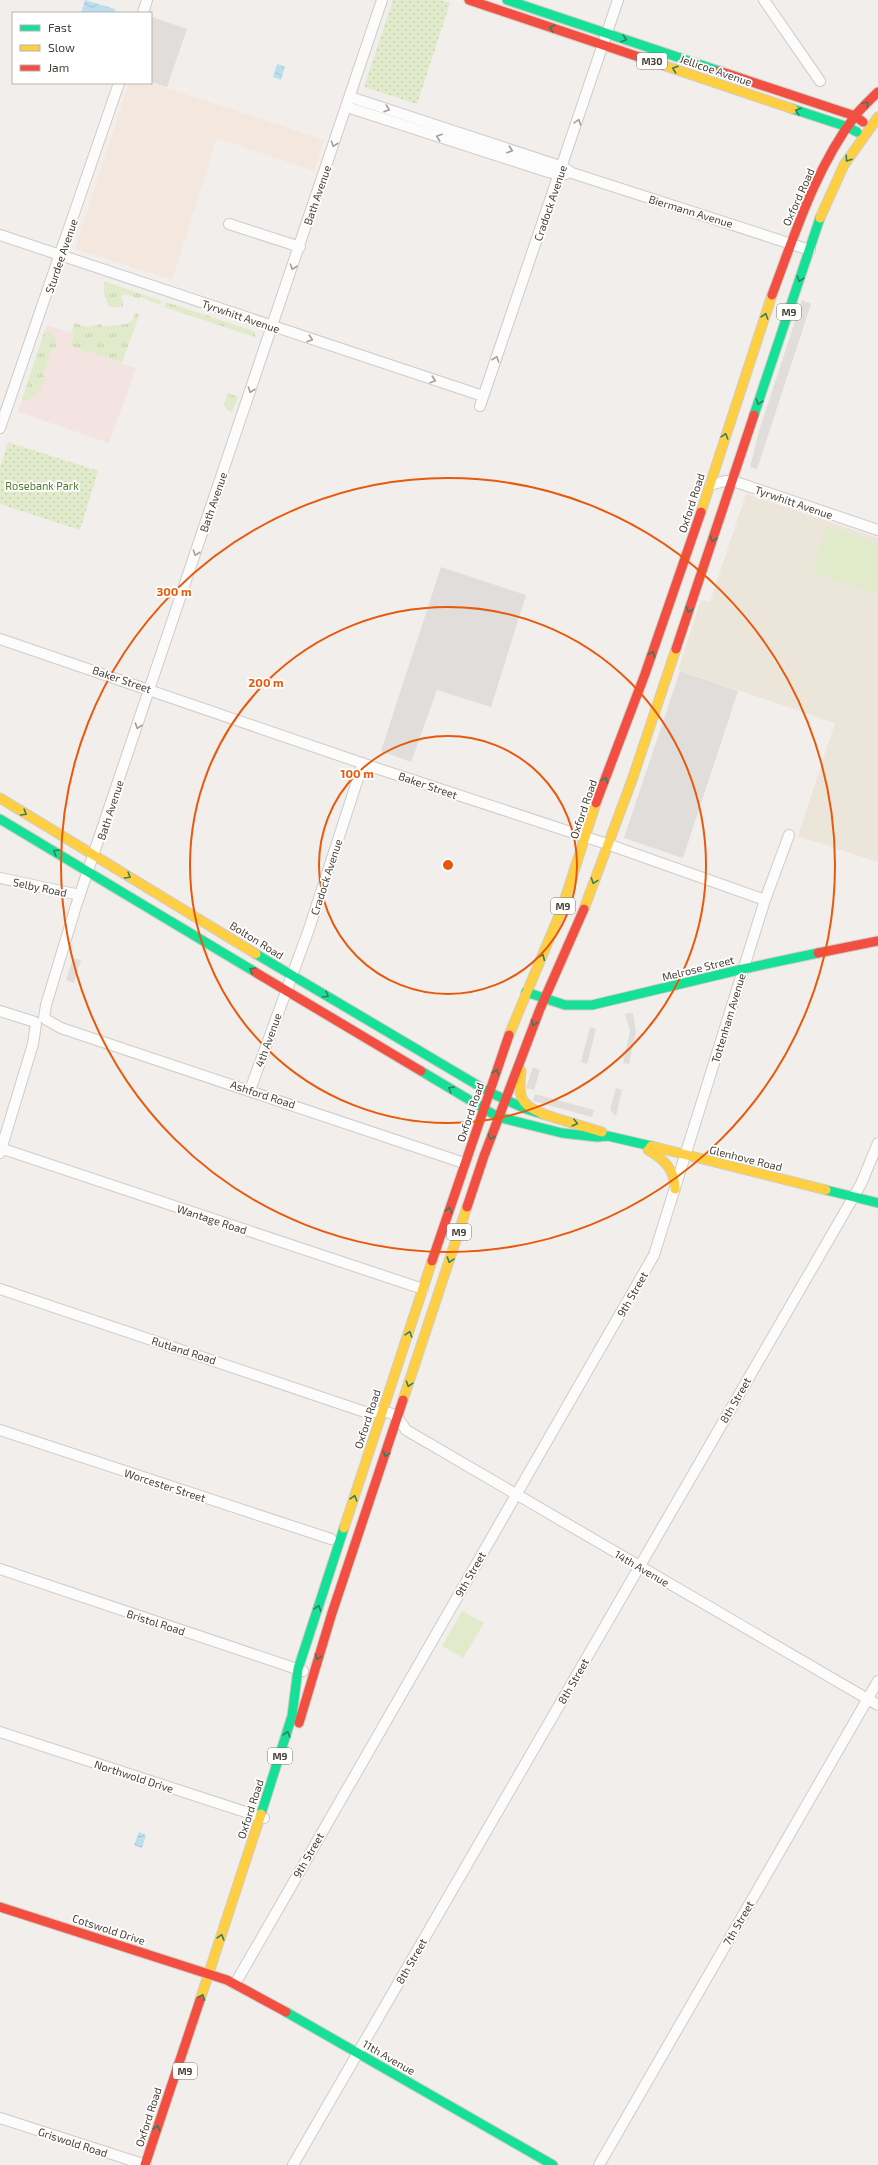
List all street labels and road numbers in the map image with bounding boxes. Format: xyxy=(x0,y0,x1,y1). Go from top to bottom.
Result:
street label: Jellicoe Avenue xyxy=(678,52,754,88)
road number: M30 xyxy=(637,53,667,69)
street label: Bath Avenue xyxy=(301,163,333,227)
street label: Cradock Avenue xyxy=(531,163,569,243)
street label: Oxford Road xyxy=(779,166,817,228)
street label: Biermann Avenue xyxy=(647,192,735,230)
street label: Sturdee Avenue xyxy=(42,217,80,295)
street label: Tyrwhitt Avenue xyxy=(200,297,282,335)
road number: M9 xyxy=(777,304,801,320)
street label: Bath Avenue xyxy=(197,470,229,534)
street label: Oxford Road xyxy=(675,472,707,534)
street label: Tyrwhitt Avenue xyxy=(753,483,835,521)
street label: Baker Street xyxy=(91,663,153,695)
street label: Baker Street xyxy=(397,769,459,801)
street label: Bath Avenue xyxy=(94,778,126,842)
street label: Oxford Road xyxy=(567,778,599,840)
street label: Cradock Avenue xyxy=(308,837,344,917)
street label: Selby Road xyxy=(12,875,68,899)
road number: M9 xyxy=(551,898,575,914)
street label: Bolton Road xyxy=(228,918,286,962)
street label: Melrose Street xyxy=(661,953,735,983)
street label: Tottenham Avenue xyxy=(708,971,748,1064)
street label: 4th Avenue xyxy=(252,1011,284,1069)
street label: Ashford Road xyxy=(229,1077,297,1111)
street label: Oxford Road xyxy=(454,1081,486,1143)
street label: Glenhove Road xyxy=(708,1143,784,1173)
street label: Wantage Road xyxy=(175,1202,249,1236)
road number: M9 xyxy=(447,1224,471,1240)
street label: 9th Street xyxy=(614,1269,650,1319)
street label: Rutland Road xyxy=(150,1333,218,1367)
street label: 8th Street xyxy=(717,1375,753,1425)
street label: Oxford Road xyxy=(351,1388,383,1450)
street label: Worcester Street xyxy=(123,1466,207,1504)
street label: 14th Avenue xyxy=(612,1547,672,1589)
street label: 9th Street xyxy=(452,1549,488,1599)
street label: Bristol Road xyxy=(125,1606,187,1638)
street label: 8th Street xyxy=(555,1656,591,1706)
road number: M9 xyxy=(268,1748,292,1764)
street label: Northwold Drive xyxy=(93,1757,175,1795)
street label: Oxford Road xyxy=(234,1778,266,1840)
street label: 9th Street xyxy=(290,1830,326,1880)
street label: 7th Street xyxy=(720,1898,756,1948)
street label: Cotswold Drive xyxy=(71,1911,147,1947)
street label: 8th Street xyxy=(393,1936,429,1986)
street label: 11th Avenue xyxy=(360,2037,418,2077)
road number: M9 xyxy=(173,2063,197,2079)
street label: Oxford Road xyxy=(132,2086,164,2148)
street label: Griswold Road xyxy=(37,2125,109,2159)

